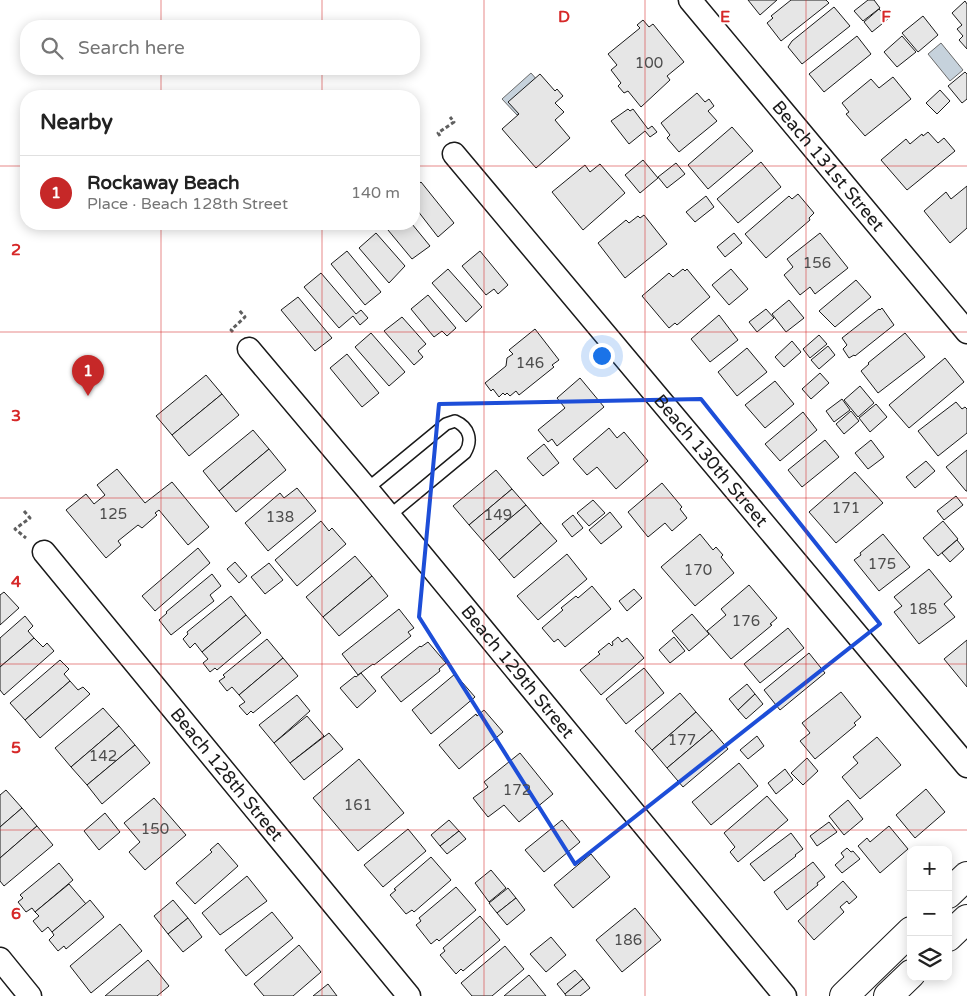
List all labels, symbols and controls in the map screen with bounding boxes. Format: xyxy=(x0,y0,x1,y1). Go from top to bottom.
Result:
text: D xyxy=(558,7,570,27)
text: E xyxy=(720,7,730,27)
text: F xyxy=(881,7,891,27)
search box xyxy=(20,20,420,75)
icon: search xyxy=(38,34,66,62)
text: Search here xyxy=(78,37,185,59)
house number: 100 xyxy=(635,54,663,72)
street label: Beach 131st Street xyxy=(768,96,889,236)
text: Nearby xyxy=(40,110,113,135)
text: Rockaway Beach xyxy=(87,172,240,194)
text: 1 xyxy=(51,183,61,203)
text: 140 m xyxy=(351,183,400,203)
text: Place · Beach 128th Street xyxy=(87,194,288,214)
text: 2 xyxy=(11,240,21,260)
house number: 156 xyxy=(803,254,831,272)
your location xyxy=(589,343,615,369)
house number: 146 xyxy=(516,354,544,372)
pin: 1 xyxy=(72,355,104,396)
street label: Beach 130th Street xyxy=(649,390,773,531)
text: 3 xyxy=(11,406,21,426)
house number: 171 xyxy=(832,499,860,517)
house number: 125 xyxy=(99,505,127,523)
house number: 149 xyxy=(484,506,512,524)
house number: 138 xyxy=(266,508,294,526)
house number: 175 xyxy=(868,555,896,573)
house number: 170 xyxy=(684,561,712,579)
text: 4 xyxy=(11,572,21,592)
house number: 185 xyxy=(909,600,937,618)
street label: Beach 129th Street xyxy=(456,601,579,743)
house number: 176 xyxy=(732,612,760,630)
street label: Beach 128th Street xyxy=(166,703,288,846)
house number: 177 xyxy=(668,731,696,749)
text: 5 xyxy=(11,738,21,758)
house number: 142 xyxy=(89,747,117,765)
house number: 172 xyxy=(503,781,531,799)
house number: 161 xyxy=(344,796,372,814)
house number: 150 xyxy=(141,820,169,838)
map controls xyxy=(907,846,952,981)
button: + xyxy=(907,846,952,891)
button: − xyxy=(907,891,952,936)
text: 6 xyxy=(11,904,21,924)
house number: 186 xyxy=(614,931,642,949)
button: layers xyxy=(907,936,952,981)

